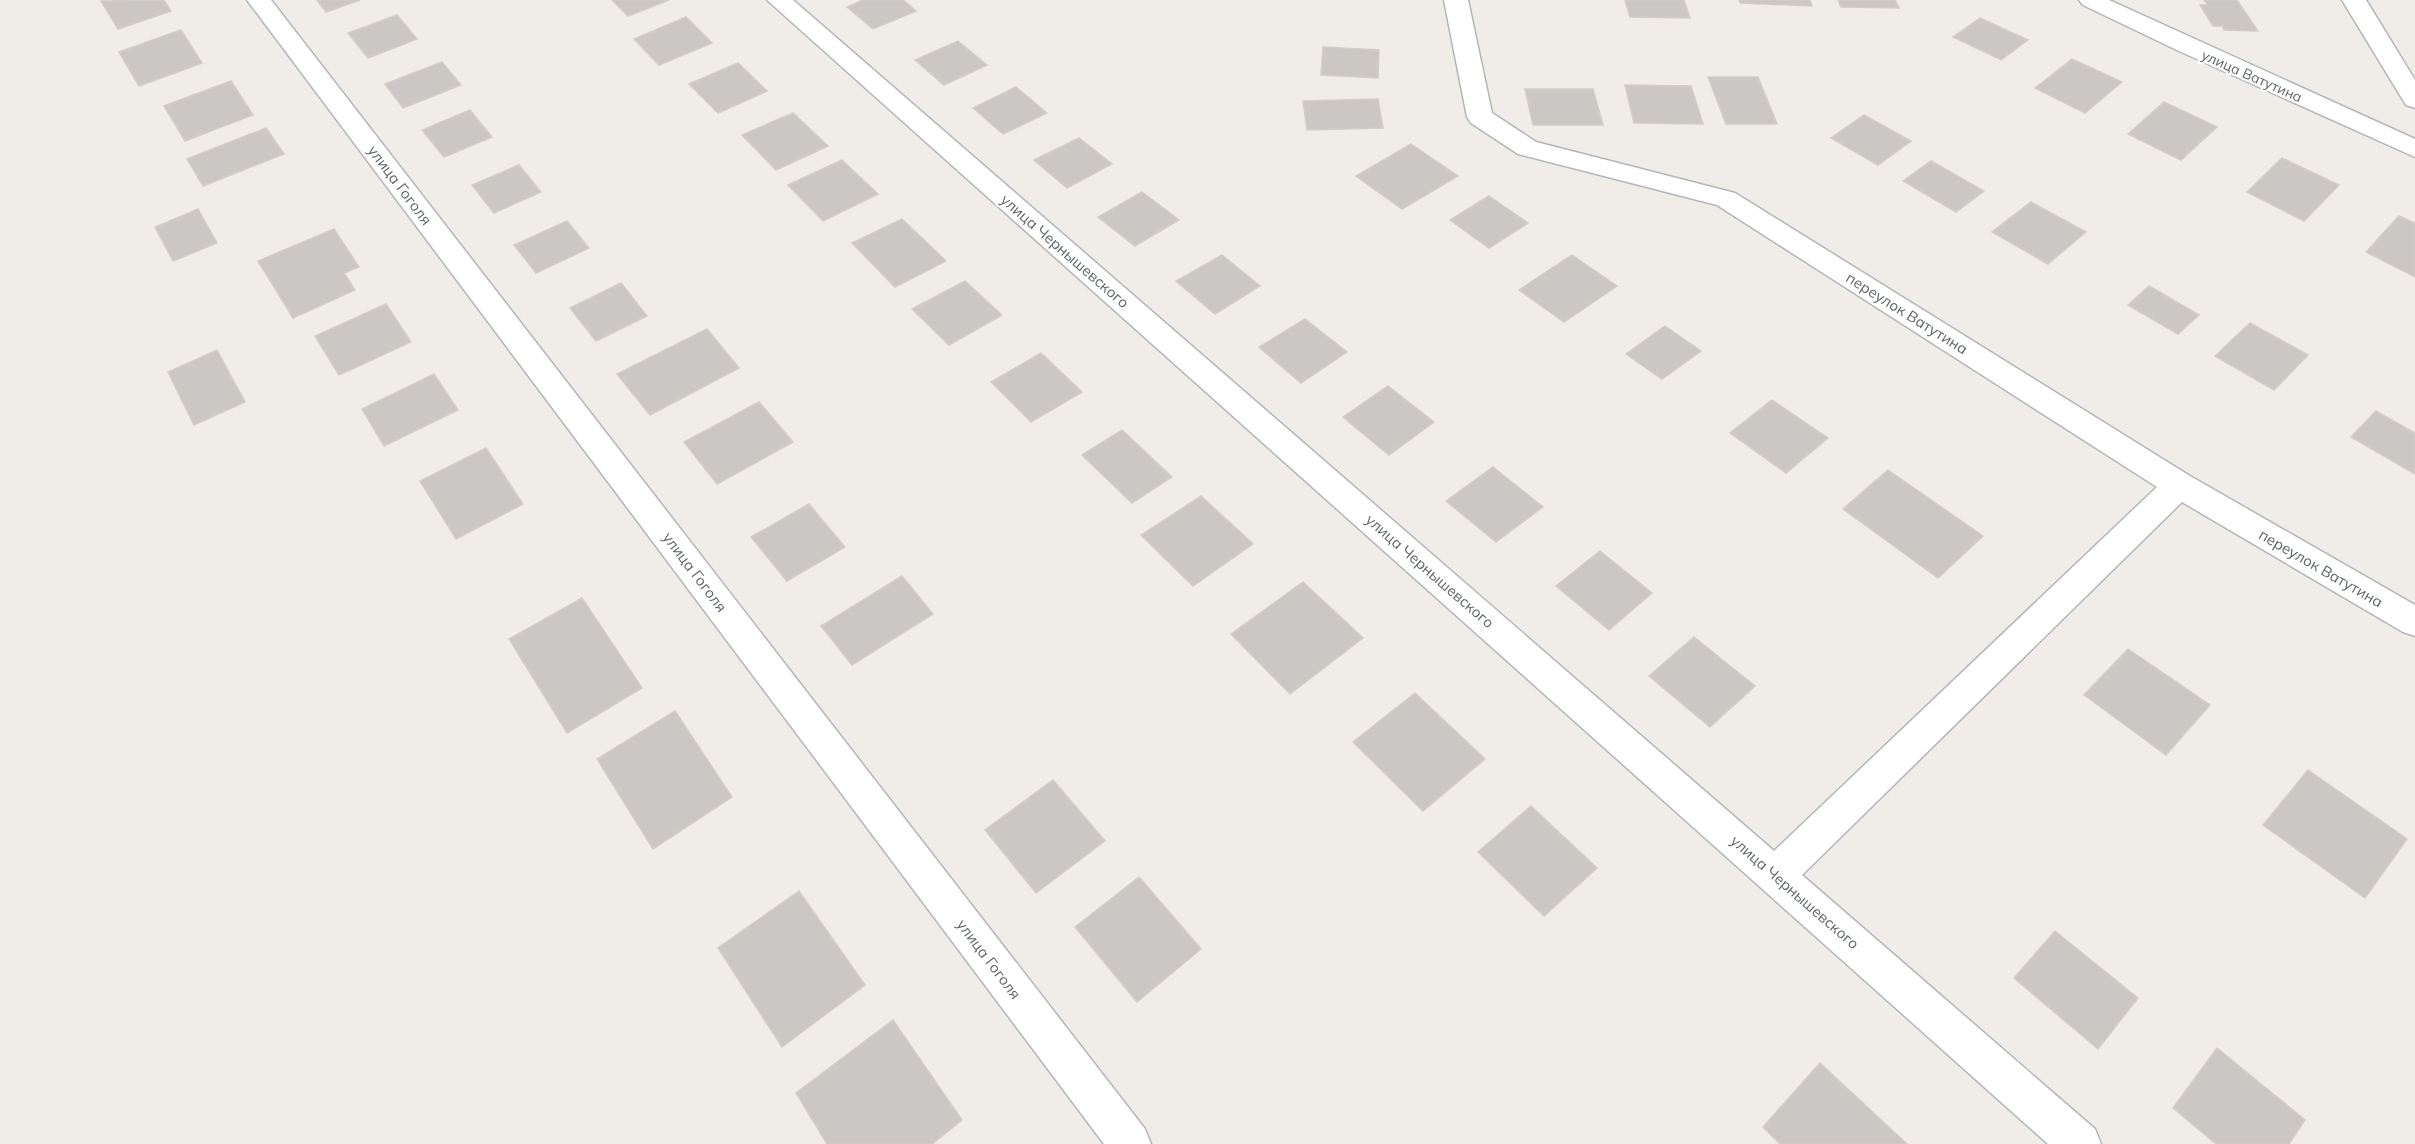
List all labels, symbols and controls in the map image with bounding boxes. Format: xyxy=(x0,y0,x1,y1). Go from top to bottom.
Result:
street label: улица Ватутина xyxy=(2199,46,2305,106)
street label: улица Гоголя xyxy=(364,141,436,229)
street label: улица Чернышевского xyxy=(997,190,1133,312)
street label: переулок Ватутина xyxy=(1843,268,1971,358)
street label: улица Чернышевского xyxy=(1362,510,1498,632)
street label: переулок Ватутина xyxy=(2256,525,2386,611)
street label: улица Гоголя xyxy=(659,528,731,616)
street label: улица Чернышевского xyxy=(1727,831,1863,953)
street label: улица Гоголя xyxy=(953,915,1025,1003)

